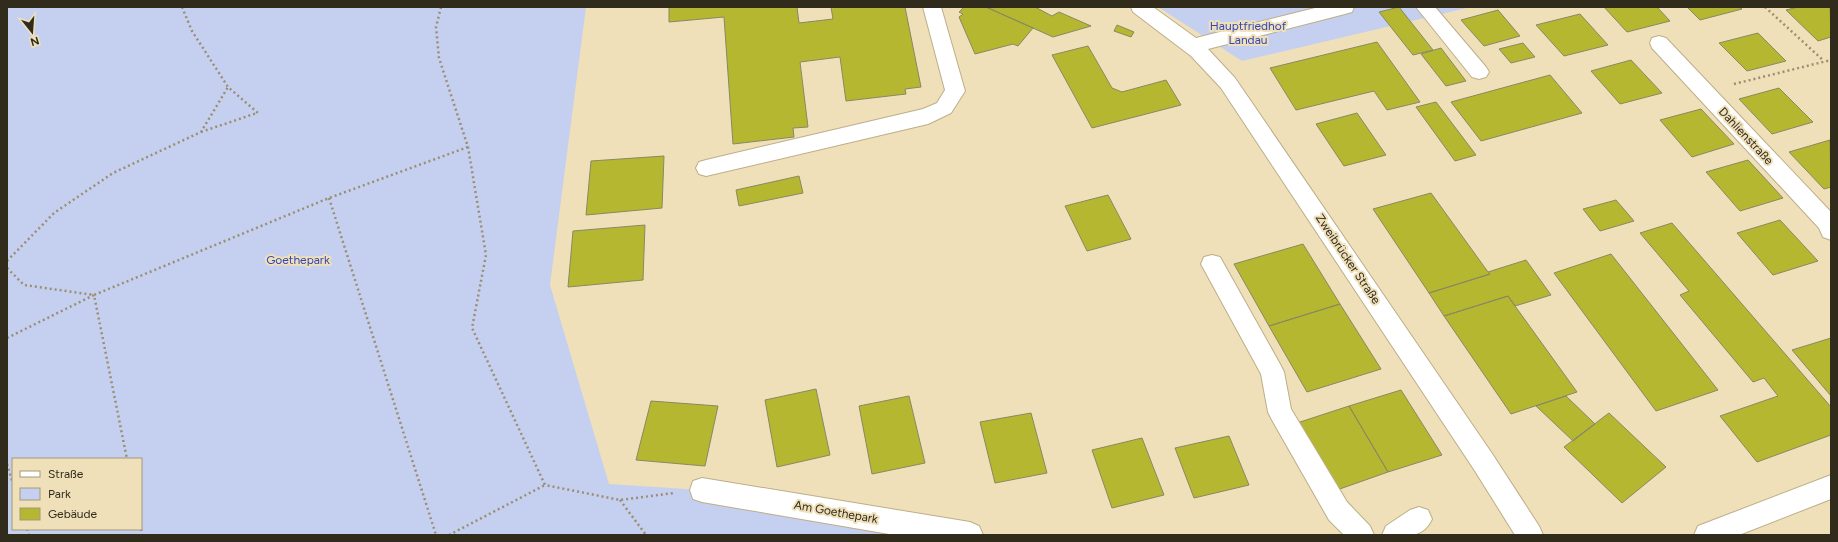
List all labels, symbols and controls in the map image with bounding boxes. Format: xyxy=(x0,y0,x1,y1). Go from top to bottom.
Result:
north arrow xyxy=(12,12,52,52)
park label: Hauptfriedhof Landau xyxy=(1210,19,1287,47)
text: N xyxy=(29,34,41,49)
street label: Dahlienstraße xyxy=(1716,104,1776,168)
street label: Zweibrücker Straße xyxy=(1313,211,1383,307)
park label: Goethepark xyxy=(266,253,330,267)
legend xyxy=(12,458,142,530)
text: Straße xyxy=(48,467,84,481)
text: Park xyxy=(48,487,71,501)
street label: Am Goethepark xyxy=(793,498,879,526)
text: Gebäude xyxy=(48,507,98,521)

